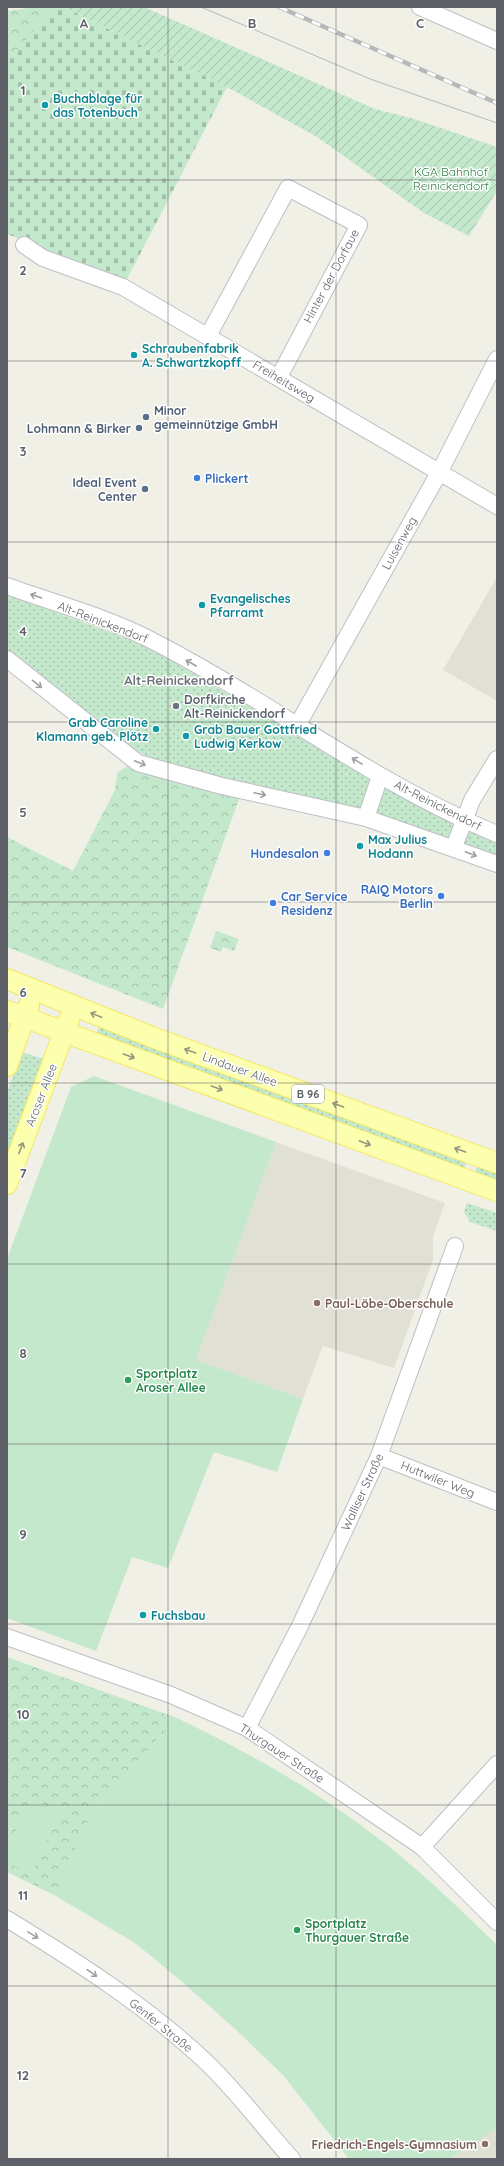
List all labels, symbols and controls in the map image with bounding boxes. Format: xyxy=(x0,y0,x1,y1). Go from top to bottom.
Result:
text: A xyxy=(80,15,89,31)
text: B xyxy=(248,15,256,31)
text: C xyxy=(416,15,424,31)
text: 1 xyxy=(20,82,26,98)
place label: Buchablage für das Totenbuch xyxy=(53,91,142,120)
marker: Buchablage für das Totenbuch xyxy=(40,100,50,110)
park label: KGA Bahnhof Reinickendorf xyxy=(413,164,490,193)
street label: Hinter der Dorfaue xyxy=(300,226,362,326)
text: 2 xyxy=(19,262,27,278)
place label: Schraubenfabrik A. Schwartzkopff xyxy=(142,341,242,370)
marker: Schraubenfabrik A. Schwartzkopff xyxy=(129,350,139,360)
street label: Freiheitsweg xyxy=(250,357,318,405)
place label: Minor gemeinnützige GmbH xyxy=(154,403,278,432)
marker: Minor gemeinnützige GmbH xyxy=(141,412,151,422)
place label: Lohmann & Birker xyxy=(27,421,131,436)
marker: Lohmann & Birker xyxy=(134,423,144,433)
text: 3 xyxy=(20,443,27,459)
place label: Plickert xyxy=(205,471,248,486)
marker: Plickert xyxy=(192,473,202,483)
place label: Ideal Event Center xyxy=(72,475,137,504)
marker: Ideal Event Center xyxy=(140,484,150,494)
street label: Luisenweg xyxy=(378,514,420,572)
place label: Evangelisches Pfarramt xyxy=(210,591,291,620)
one-way arrow xyxy=(29,592,42,599)
street label: Alt-Reinickendorf xyxy=(56,598,151,646)
marker: Evangelisches Pfarramt xyxy=(197,600,207,610)
text: 4 xyxy=(19,623,27,639)
one-way arrow xyxy=(185,659,197,667)
district label: Alt-Reinickendorf xyxy=(124,672,234,688)
one-way arrow xyxy=(32,679,43,688)
place label: Dorfkirche Alt-Reinickendorf xyxy=(184,692,286,721)
marker: Dorfkirche Alt-Reinickendorf xyxy=(171,701,181,711)
place label: Grab Caroline Klamann geb. Plötz xyxy=(36,715,148,744)
place label: Grab Bauer Gottfried Ludwig Kerkow xyxy=(194,722,317,751)
marker: Grab Caroline Klamann geb. Plötz xyxy=(151,724,161,734)
marker: Grab Bauer Gottfried Ludwig Kerkow xyxy=(181,731,191,741)
one-way arrow xyxy=(351,757,363,765)
one-way arrow xyxy=(134,760,146,767)
street label: Alt-Reinickendorf xyxy=(392,777,485,834)
one-way arrow xyxy=(253,791,266,799)
text: 5 xyxy=(19,804,27,820)
place label: Max Julius Hodann xyxy=(368,832,427,861)
marker: Max Julius Hodann xyxy=(355,841,365,851)
place label: Hundesalon xyxy=(250,846,319,861)
marker: Hundesalon xyxy=(322,848,332,858)
one-way arrow xyxy=(465,851,477,859)
place label: RAIQ Motors Berlin xyxy=(361,882,433,911)
place label: Car Service Residenz xyxy=(281,889,348,918)
marker: RAIQ Motors Berlin xyxy=(436,891,446,901)
marker: Car Service Residenz xyxy=(268,898,278,908)
text: 6 xyxy=(19,984,27,1000)
one-way arrow xyxy=(90,1011,102,1019)
one-way arrow xyxy=(184,1046,196,1054)
street label: Lindauer Allee xyxy=(201,1049,280,1090)
one-way arrow xyxy=(123,1053,135,1061)
street label: Aroser Allee xyxy=(22,1061,60,1129)
one-way arrow xyxy=(210,1085,222,1093)
road number: B 96 xyxy=(292,1085,324,1103)
one-way arrow xyxy=(333,1101,345,1109)
one-way arrow xyxy=(359,1139,371,1147)
one-way arrow xyxy=(17,1142,25,1154)
one-way arrow xyxy=(454,1146,467,1153)
text: 7 xyxy=(19,1165,27,1181)
place label: Paul-Löbe-Oberschule xyxy=(325,1296,453,1311)
marker: Paul-Löbe-Oberschule xyxy=(312,1298,322,1308)
text: 8 xyxy=(19,1345,27,1361)
place label: Sportplatz Aroser Allee xyxy=(136,1366,206,1395)
marker: Sportplatz Aroser Allee xyxy=(123,1375,133,1385)
street label: Walliser Straße xyxy=(338,1451,387,1533)
street label: Huttwiler Weg xyxy=(399,1457,477,1501)
text: 9 xyxy=(19,1526,27,1542)
place label: Fuchsbau xyxy=(151,1608,206,1623)
marker: Fuchsbau xyxy=(138,1610,148,1620)
text: 10 xyxy=(16,1706,30,1722)
street label: Thurgauer Straße xyxy=(237,1720,327,1786)
text: 11 xyxy=(18,1887,28,1903)
place label: Sportplatz Thurgauer Straße xyxy=(305,1916,409,1945)
marker: Sportplatz Thurgauer Straße xyxy=(292,1925,302,1935)
one-way arrow xyxy=(27,1932,39,1940)
one-way arrow xyxy=(86,1969,97,1977)
street label: Genfer Straße xyxy=(126,1995,196,2055)
text: 12 xyxy=(17,2067,29,2083)
place label: Friedrich-Engels-Gymnasium xyxy=(311,2137,477,2152)
marker: Friedrich-Engels-Gymnasium xyxy=(480,2139,490,2149)

